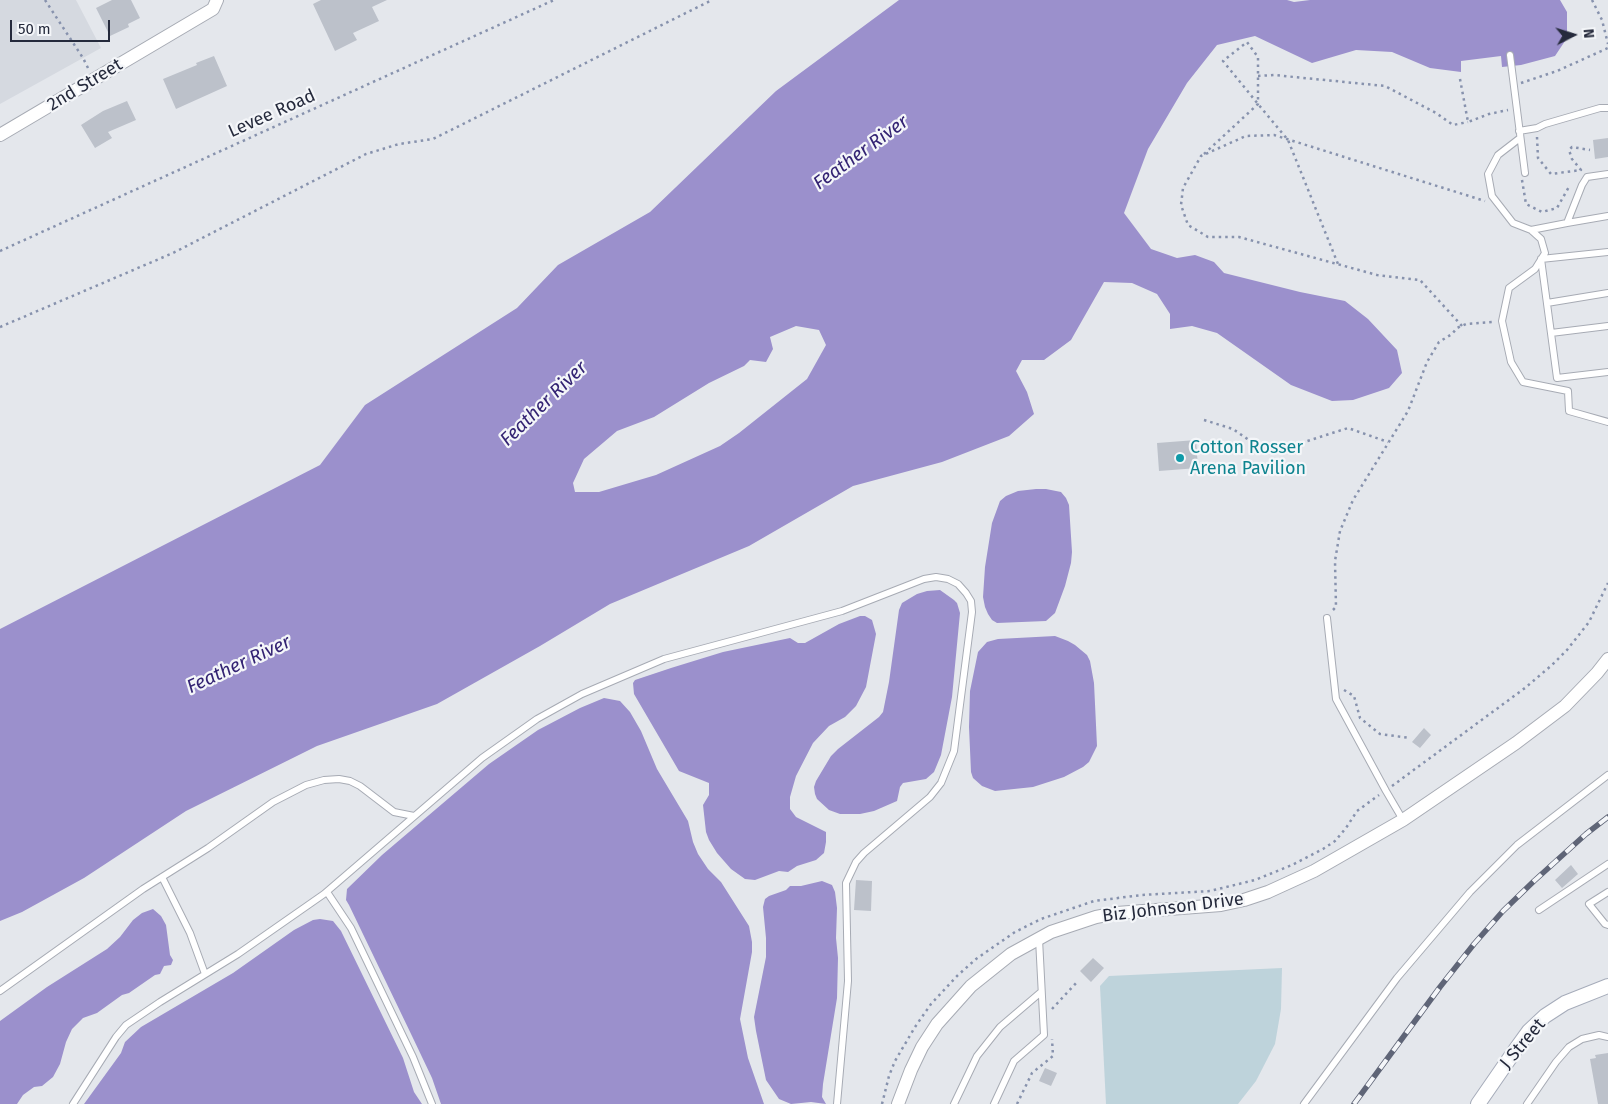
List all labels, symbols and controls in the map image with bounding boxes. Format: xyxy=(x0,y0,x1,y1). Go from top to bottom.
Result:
scale bar xyxy=(12,10,112,42)
north arrow xyxy=(1548,10,1598,60)
text: 50 m xyxy=(18,20,51,38)
text: N xyxy=(1580,28,1597,39)
street label: 2nd Street xyxy=(44,54,126,116)
street label: Levee Road xyxy=(225,85,319,143)
water label: Feather River xyxy=(809,111,913,195)
water label: Feather River xyxy=(496,357,592,451)
place label: Cotton Rosser Arena Pavilion xyxy=(1190,437,1306,479)
marker: Cotton Rosser Arena Pavilion xyxy=(1174,452,1186,464)
water label: Feather River xyxy=(184,631,294,699)
street label: Biz Johnson Drive xyxy=(1101,889,1245,927)
street label: J Street xyxy=(1496,1014,1550,1074)

